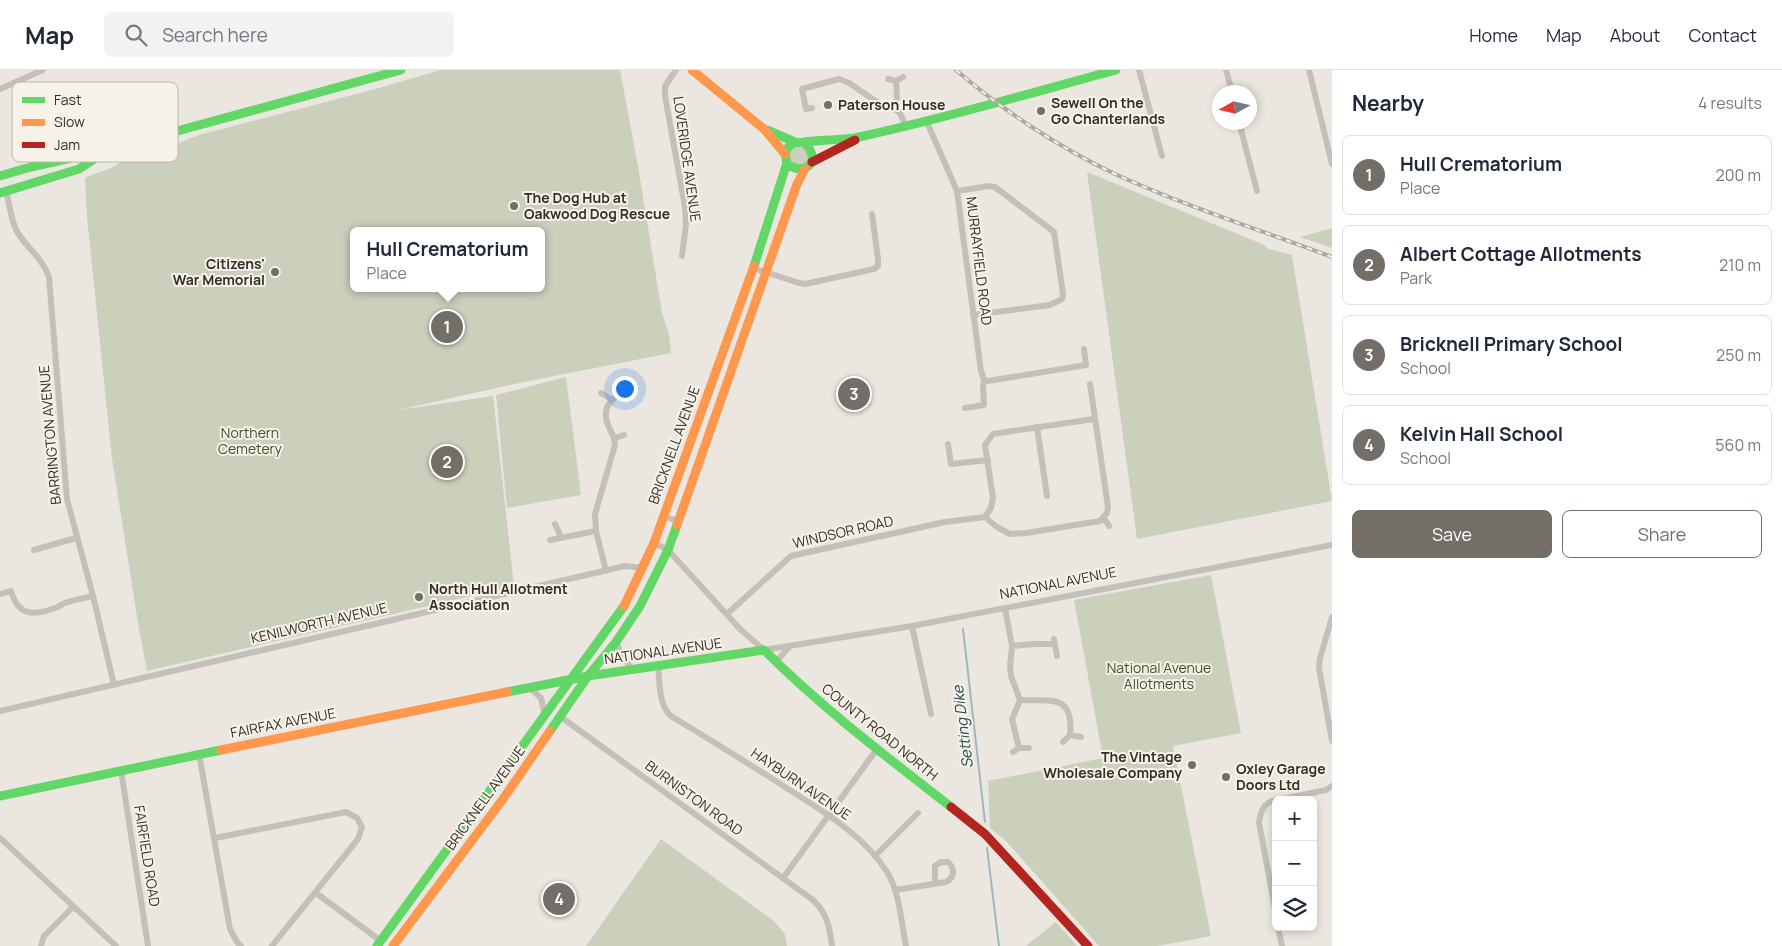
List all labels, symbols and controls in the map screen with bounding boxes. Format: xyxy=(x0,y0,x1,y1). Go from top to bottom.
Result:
search box xyxy=(104,12,454,57)
text: Map xyxy=(25,18,74,51)
icon: search xyxy=(122,21,150,49)
text: Search here xyxy=(162,22,268,48)
text: Home xyxy=(1469,23,1518,47)
text: Map xyxy=(1546,23,1582,47)
text: About xyxy=(1610,23,1660,47)
text: Contact xyxy=(1688,23,1757,47)
legend xyxy=(12,82,178,162)
north arrow xyxy=(1212,85,1257,130)
text: Nearby xyxy=(1352,89,1424,117)
text: Fast xyxy=(54,90,82,109)
text: 4 results xyxy=(1698,92,1762,114)
place label: Sewell On the Go Chanterlands xyxy=(1051,93,1166,128)
street label: LOVERIDGE AVENUE xyxy=(669,95,706,223)
place label: Paterson House xyxy=(838,95,946,114)
marker: Paterson House xyxy=(822,99,834,111)
marker: Sewell On the Go Chanterlands xyxy=(1035,105,1047,117)
text: Slow xyxy=(54,112,85,131)
text: Jam xyxy=(54,135,80,154)
text: Hull Crematorium xyxy=(1400,151,1562,177)
text: 1 xyxy=(1365,164,1373,186)
text: 200 m xyxy=(1716,164,1761,186)
text: Place xyxy=(1400,177,1440,199)
place label: The Dog Hub at Oakwood Dog Rescue xyxy=(524,188,670,223)
street label: MURRAYFIELD ROAD xyxy=(962,195,997,326)
marker: The Dog Hub at Oakwood Dog Rescue xyxy=(508,200,520,212)
popup xyxy=(350,227,545,292)
text: Hull Crematorium xyxy=(367,236,528,262)
text: Albert Cottage Allotments xyxy=(1400,241,1642,267)
place label: Citizens' War Memorial xyxy=(173,254,265,289)
text: 2 xyxy=(1364,254,1374,276)
text: 210 m xyxy=(1719,254,1761,276)
text: Place xyxy=(367,262,407,284)
marker: Citizens' War Memorial xyxy=(269,266,281,278)
text: Park xyxy=(1400,267,1432,289)
pin: 1 xyxy=(431,308,463,346)
text: Bricknell Primary School xyxy=(1400,331,1623,357)
text: 3 xyxy=(1364,344,1374,366)
text: 250 m xyxy=(1716,344,1761,366)
text: School xyxy=(1400,357,1451,379)
street label: BARRINGTON AVENUE xyxy=(34,364,65,506)
pin: 3 xyxy=(838,375,870,413)
your location xyxy=(612,376,638,402)
street label: BRICKNELL AVENUE xyxy=(643,383,704,507)
text: Kelvin Hall School xyxy=(1400,421,1563,447)
park label: Northern Cemetery xyxy=(218,423,283,458)
text: 4 xyxy=(1364,434,1374,456)
text: 560 m xyxy=(1715,434,1761,456)
pin: 2 xyxy=(431,443,463,481)
text: School xyxy=(1400,447,1451,469)
button: Save xyxy=(1352,510,1552,558)
button: Share xyxy=(1562,510,1762,558)
street label: WINDSOR ROAD xyxy=(791,511,895,552)
street label: NATIONAL AVENUE xyxy=(998,562,1118,603)
place label: North Hull Allotment Association xyxy=(429,579,568,614)
marker: North Hull Allotment Association xyxy=(413,591,425,603)
street label: KENILWORTH AVENUE xyxy=(249,598,389,647)
street label: NATIONAL AVENUE xyxy=(603,633,723,668)
park label: National Avenue Allotments xyxy=(1107,658,1211,693)
street label: COUNTY ROAD NORTH xyxy=(818,679,942,784)
water label: Setting Dike xyxy=(947,683,978,770)
street label: FAIRFAX AVENUE xyxy=(229,703,337,742)
street label: BRICKNELL AVENUE xyxy=(440,742,529,854)
street label: HAYBURN AVENUE xyxy=(748,743,855,824)
place label: The Vintage Wholesale Company xyxy=(1043,747,1182,782)
street label: BURNISTON ROAD xyxy=(642,756,747,840)
marker: The Vintage Wholesale Company xyxy=(1186,759,1198,771)
place label: Oxley Garage Doors Ltd xyxy=(1236,759,1326,794)
marker: Oxley Garage Doors Ltd xyxy=(1220,771,1232,783)
map controls xyxy=(1272,796,1317,931)
button: + xyxy=(1272,796,1317,841)
street label: FAIRFIELD ROAD xyxy=(130,804,165,908)
button: − xyxy=(1272,841,1317,886)
pin: 4 xyxy=(543,880,575,918)
button: layers xyxy=(1272,886,1317,931)

